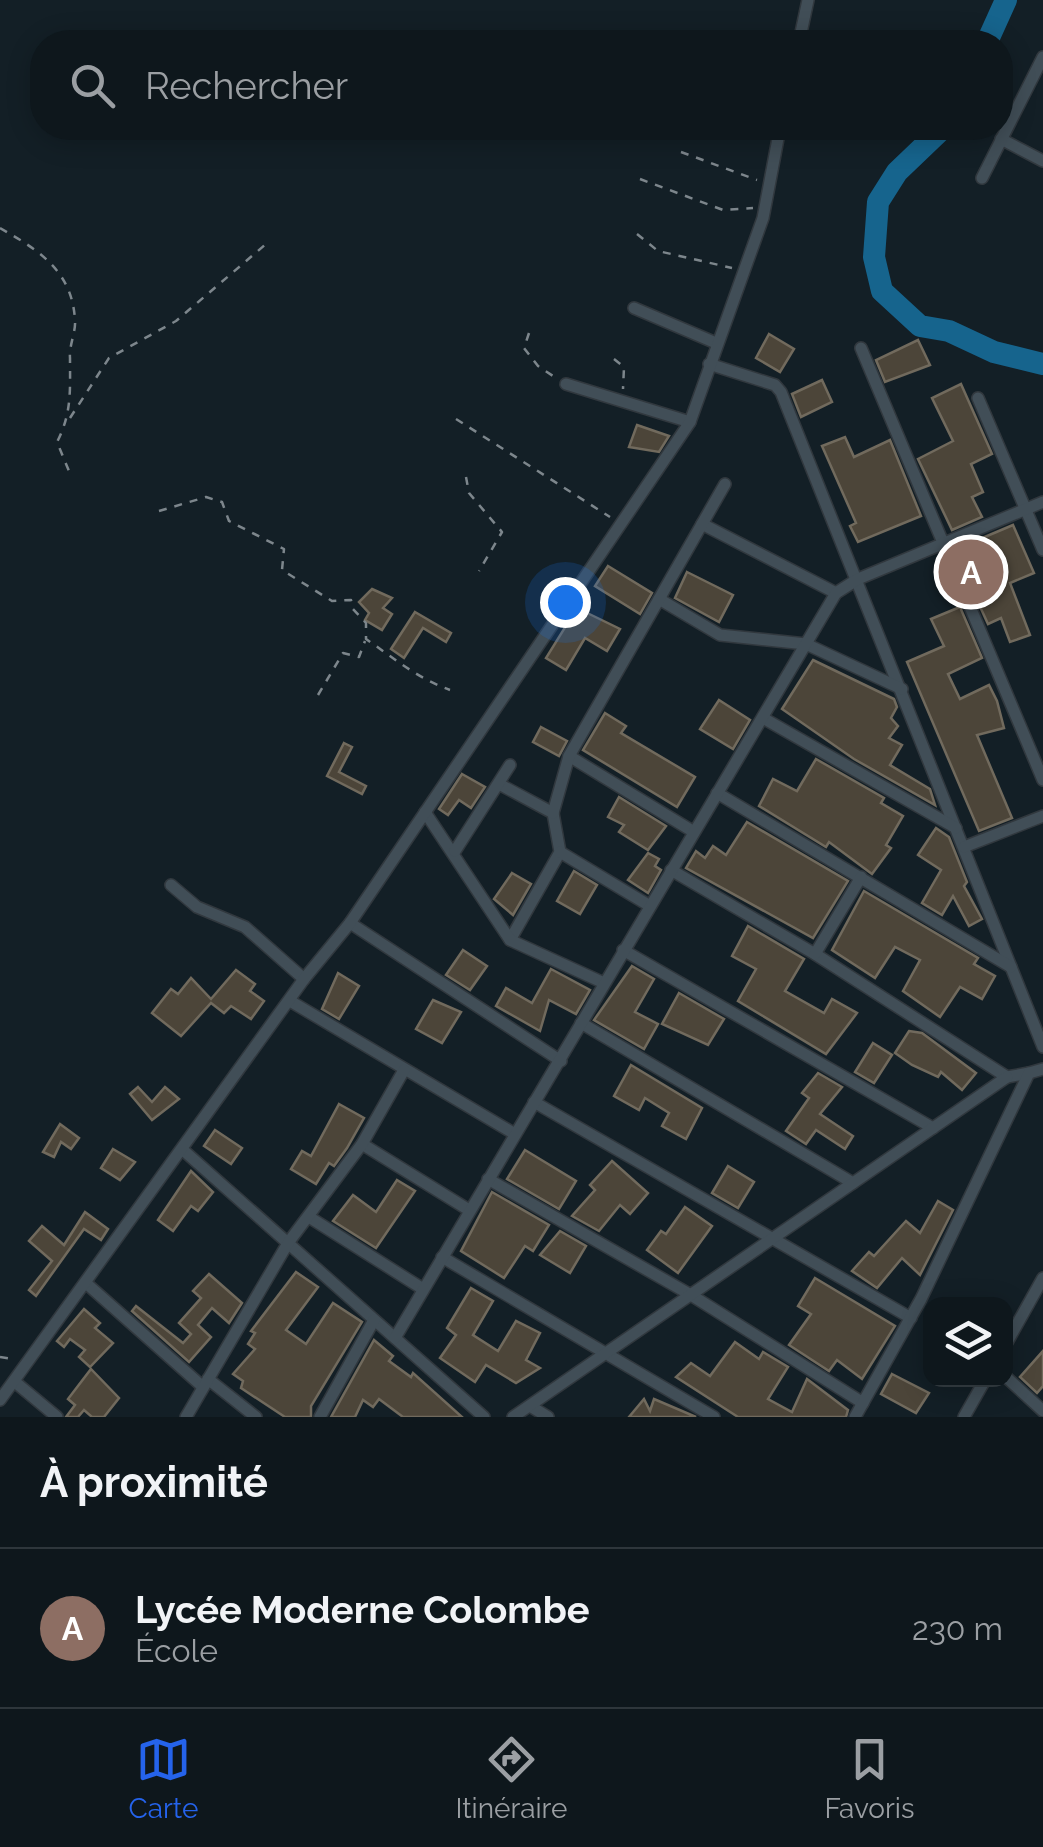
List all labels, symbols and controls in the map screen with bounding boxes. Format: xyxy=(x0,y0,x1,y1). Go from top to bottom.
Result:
search box xyxy=(30,30,1013,140)
icon: search xyxy=(65,58,120,113)
text: Rechercher xyxy=(145,63,348,108)
pin: A xyxy=(938,534,1004,610)
your location xyxy=(540,577,591,628)
map controls xyxy=(923,1297,1013,1387)
button: layers xyxy=(923,1297,1013,1387)
text: À proximité xyxy=(40,1458,268,1507)
text: Lycée Moderne Colombe xyxy=(135,1587,590,1632)
text: A xyxy=(62,1610,83,1647)
text: 230 m xyxy=(912,1610,1003,1647)
text: École xyxy=(135,1632,218,1669)
tab: Carte xyxy=(129,1732,198,1825)
tab: Itinéraire xyxy=(455,1732,567,1825)
tab: Favoris xyxy=(824,1732,914,1825)

